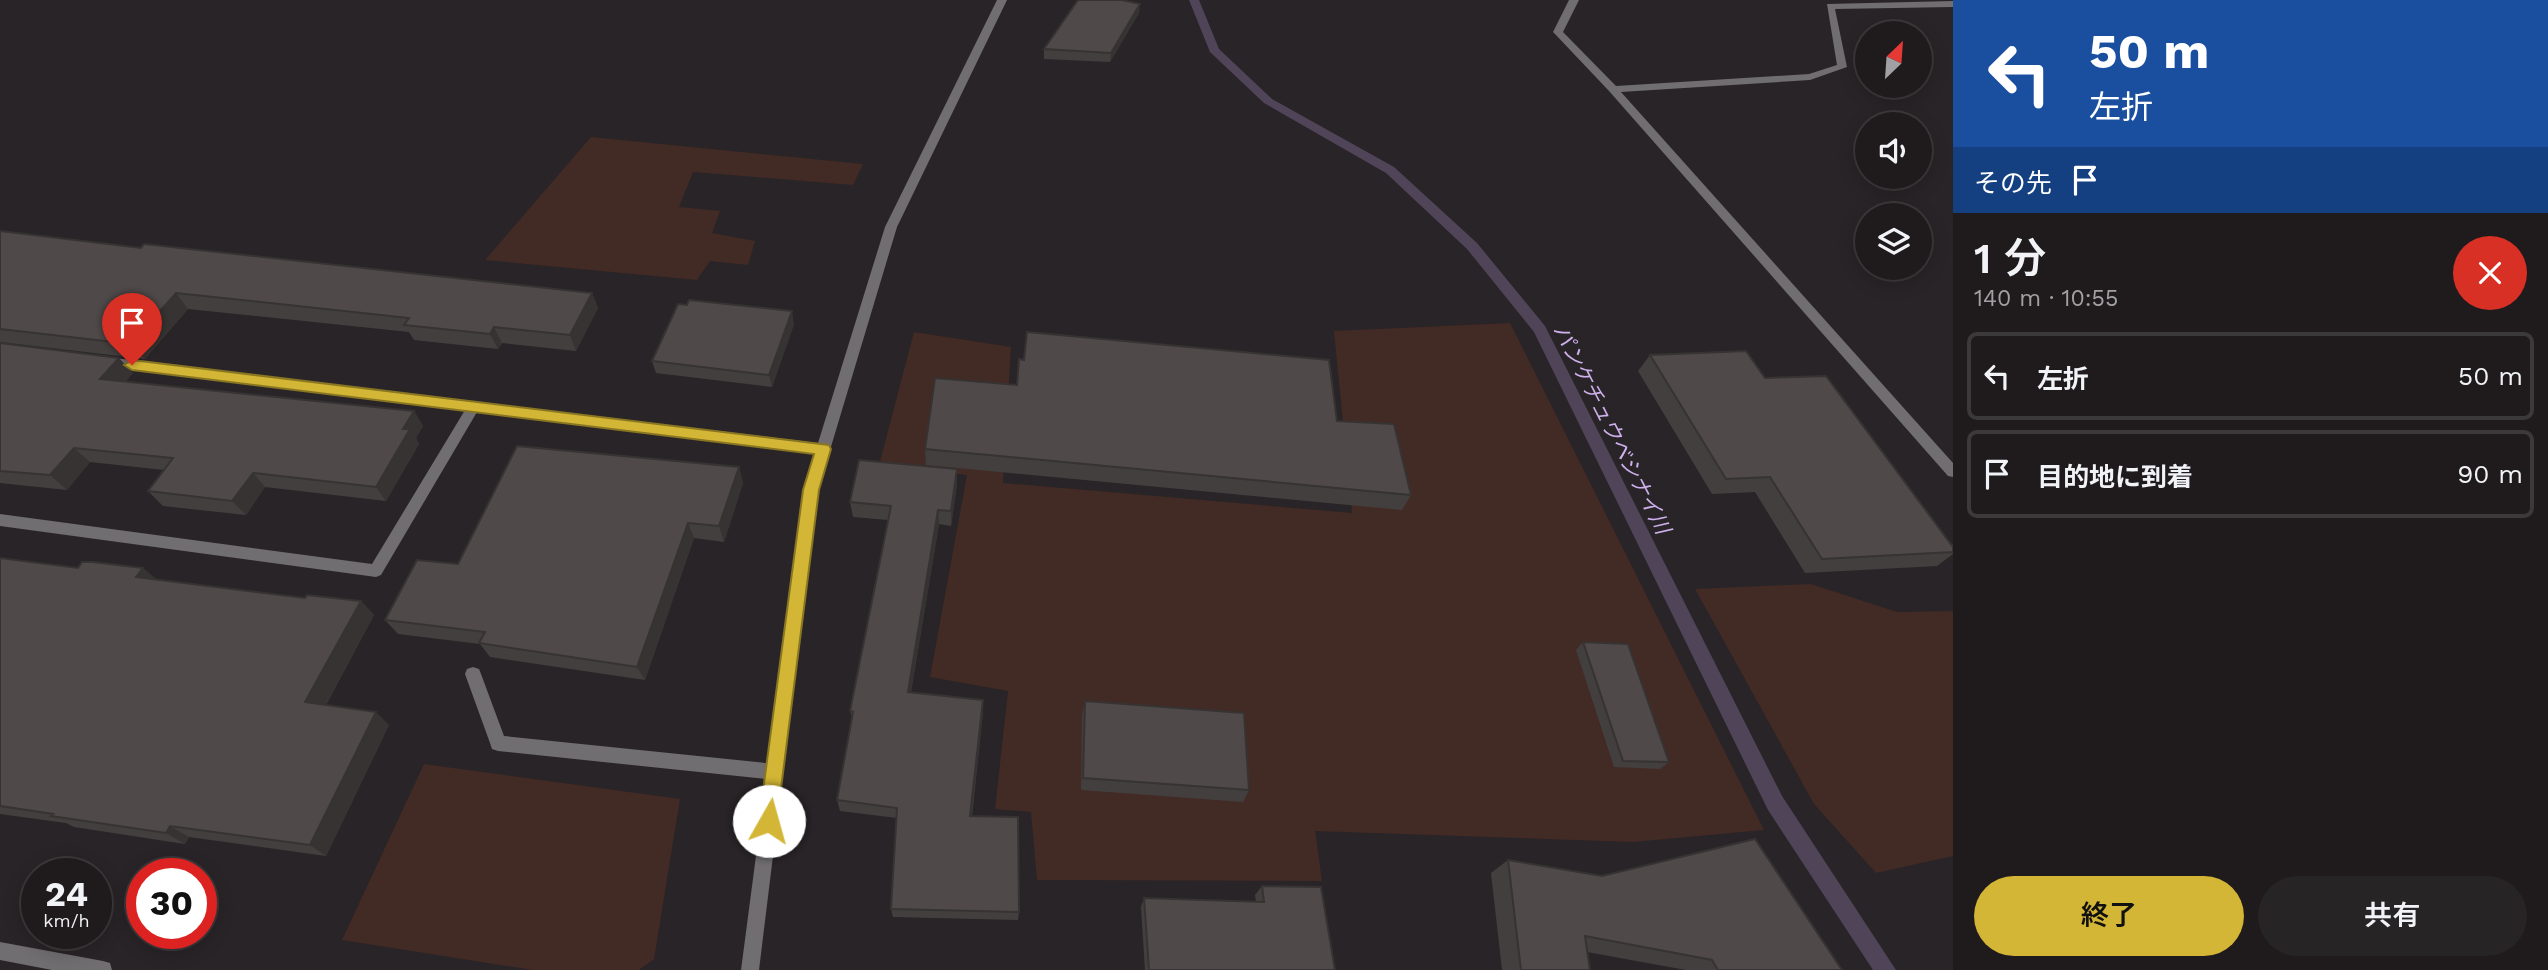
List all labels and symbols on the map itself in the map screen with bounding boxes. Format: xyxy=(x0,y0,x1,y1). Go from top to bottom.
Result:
north arrow xyxy=(1855,21,1932,98)
pin xyxy=(102,293,162,365)
water label: パンケチュウベシナイ川 xyxy=(1548,320,1677,540)
position arrow xyxy=(732,784,806,858)
speed limit sign: 30 xyxy=(126,858,217,949)

